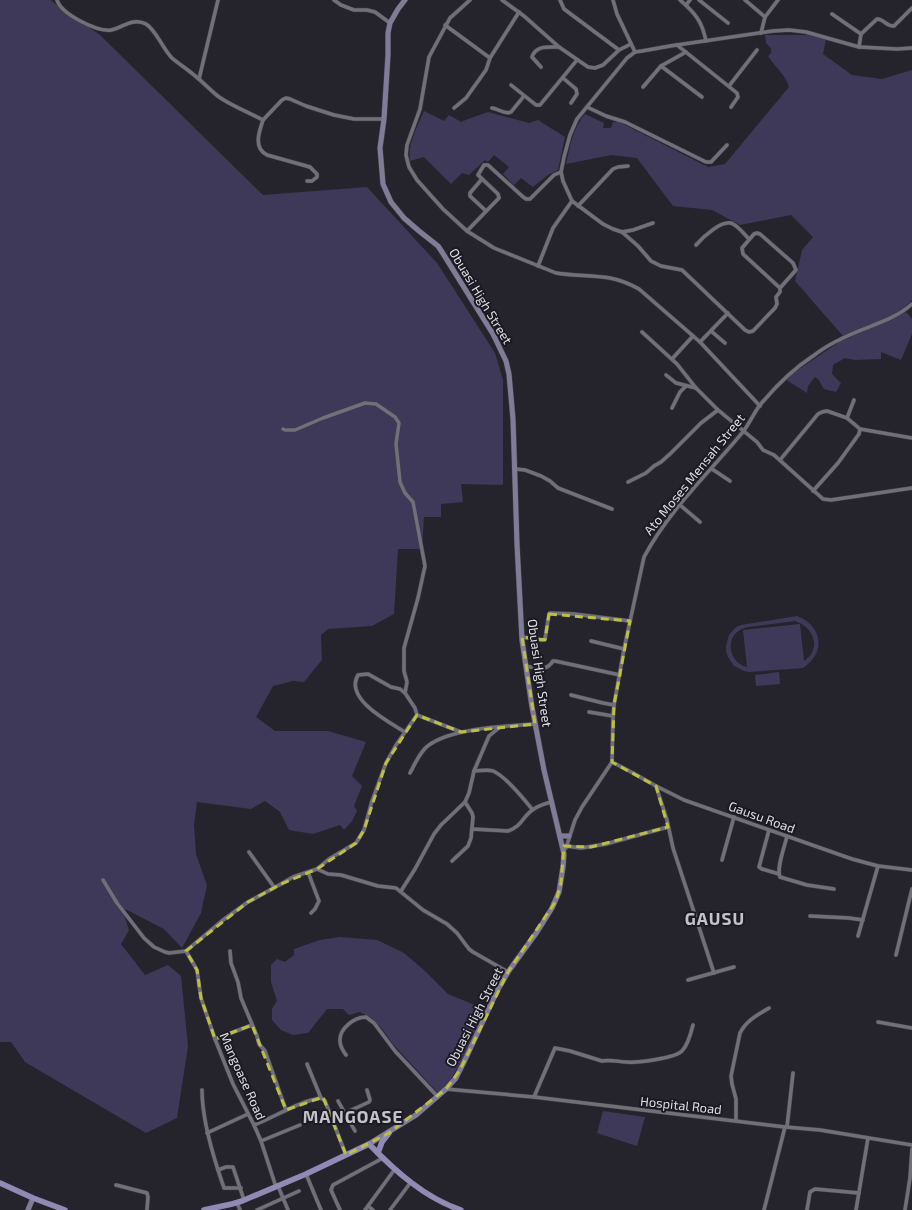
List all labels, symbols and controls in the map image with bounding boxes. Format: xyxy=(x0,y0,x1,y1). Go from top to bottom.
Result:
street label: Obuasi High Street xyxy=(446,245,516,347)
street label: Ato Moses Mensah Street xyxy=(640,410,748,538)
street label: Obuasi High Street xyxy=(524,618,556,728)
street label: Gausu Road xyxy=(727,798,797,836)
district label: GAUSU xyxy=(685,908,745,928)
street label: Obuasi High Street xyxy=(442,965,506,1069)
street label: Mangoase Road xyxy=(217,1030,269,1122)
street label: Hospital Road xyxy=(639,1093,723,1117)
district label: MANGOASE xyxy=(303,1106,403,1126)

